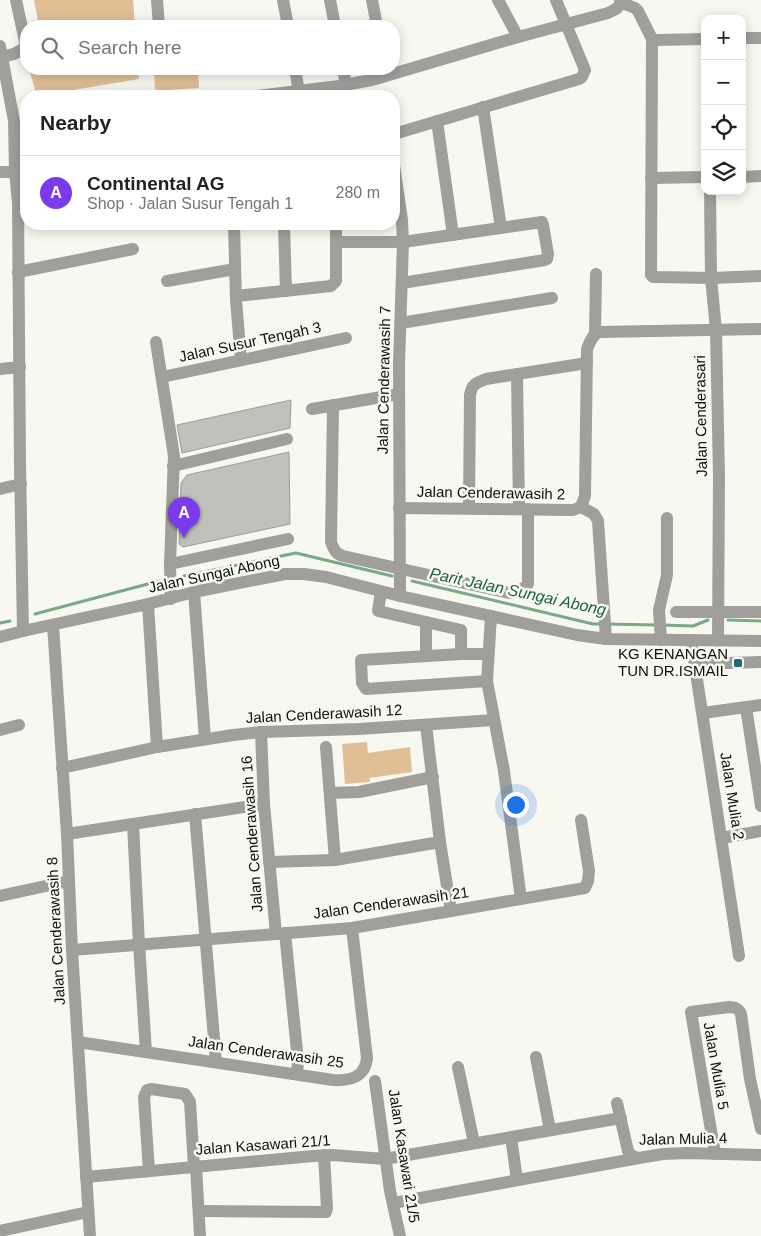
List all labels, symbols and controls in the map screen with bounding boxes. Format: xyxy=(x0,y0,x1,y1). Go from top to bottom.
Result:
map controls xyxy=(701,15,746,195)
button: + xyxy=(701,15,746,60)
search box xyxy=(20,20,400,75)
icon: search xyxy=(38,34,66,62)
text: Search here xyxy=(78,37,182,58)
button: − xyxy=(701,60,746,105)
button: locate xyxy=(701,105,746,150)
text: Nearby xyxy=(40,111,111,134)
button: layers xyxy=(701,150,746,195)
text: Continental AG xyxy=(87,173,225,194)
text: A xyxy=(50,184,62,201)
text: 280 m xyxy=(336,184,380,201)
text: Shop · Jalan Susur Tengah 1 xyxy=(87,195,293,212)
street label: Jalan Cenderawasih 7 xyxy=(374,306,393,454)
street label: Jalan Susur Tengah 3 xyxy=(177,318,323,365)
street label: Jalan Cenderasari xyxy=(691,355,710,477)
street label: Jalan Cenderawasih 2 xyxy=(417,483,565,502)
pin: A xyxy=(168,497,200,538)
street label: Jalan Sungai Abong xyxy=(147,551,281,596)
water label: Parit Jalan Sungai Abong xyxy=(428,564,608,619)
place label: KG KENANGAN TUN DR.ISMAIL xyxy=(618,645,728,679)
marker: KG KENANGAN TUN DR.ISMAIL xyxy=(732,657,744,669)
street label: Jalan Cenderawasih 12 xyxy=(245,701,403,726)
street label: Jalan Mulia 2 xyxy=(717,751,748,841)
street label: Jalan Cenderawasih 16 xyxy=(238,755,265,913)
your location xyxy=(503,792,529,818)
street label: Jalan Cenderawasih 8 xyxy=(43,856,68,1006)
street label: Jalan Cenderawasih 21 xyxy=(312,883,470,922)
street label: Jalan Mulia 5 xyxy=(700,1021,733,1111)
street label: Jalan Cenderawasih 25 xyxy=(187,1032,345,1071)
street label: Jalan Kasawari 21/5 xyxy=(386,1088,423,1224)
street label: Jalan Mulia 4 xyxy=(639,1129,727,1148)
street label: Jalan Kasawari 21/1 xyxy=(195,1131,331,1158)

